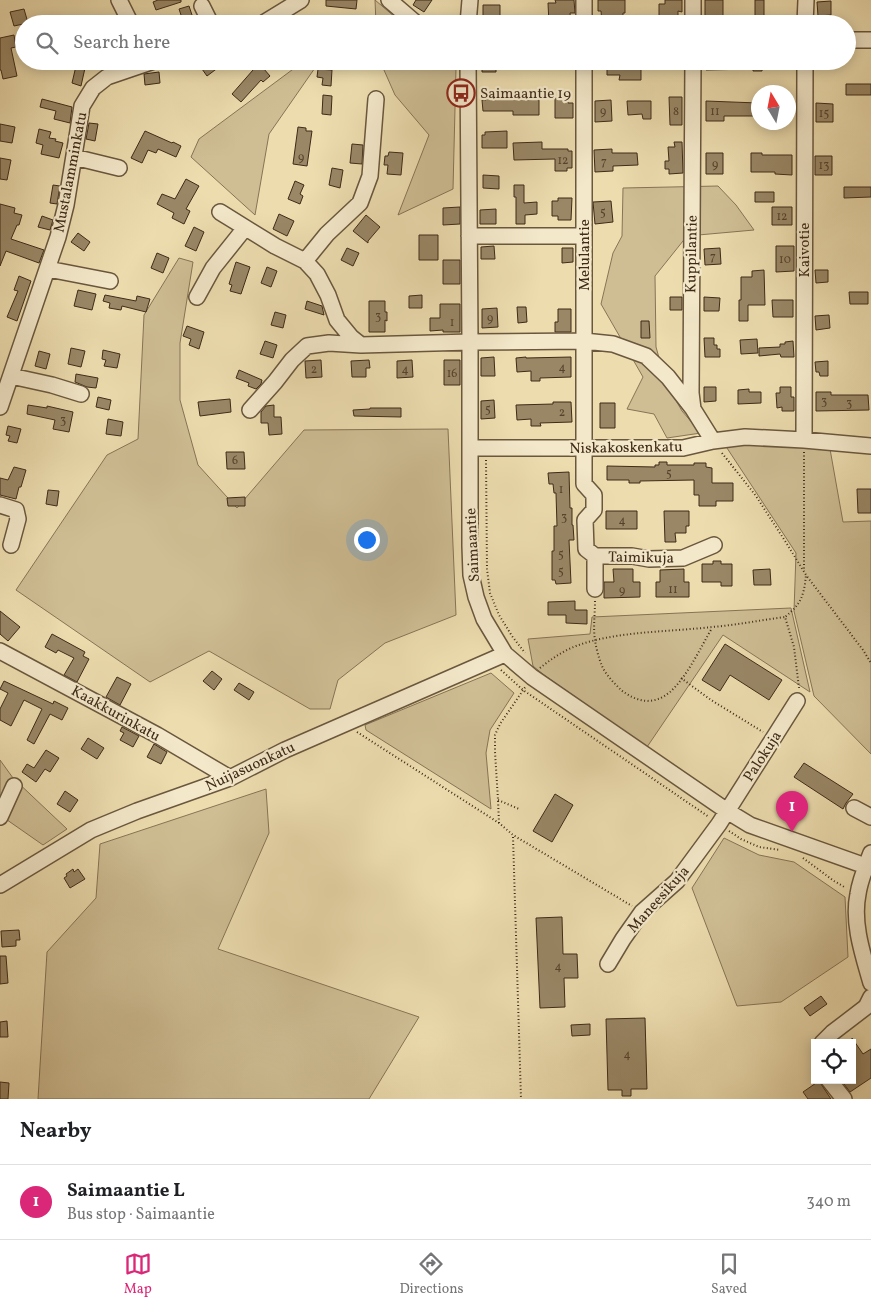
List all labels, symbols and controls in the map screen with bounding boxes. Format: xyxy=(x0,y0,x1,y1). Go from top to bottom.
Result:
search box xyxy=(15,15,856,70)
icon: search xyxy=(33,29,61,57)
text: Search here xyxy=(73,30,170,56)
bus stop icon: Saimaantie 19 xyxy=(446,78,476,108)
place label: Saimaantie 19 xyxy=(480,84,571,105)
north arrow xyxy=(751,85,796,130)
house number: 9 xyxy=(600,104,606,120)
house number: 8 xyxy=(673,104,679,120)
house number: 11 xyxy=(710,104,720,120)
house number: 15 xyxy=(819,106,829,122)
street label: Mustalamminkatu xyxy=(49,110,93,234)
house number: 9 xyxy=(298,150,304,166)
house number: 12 xyxy=(557,153,569,169)
house number: 7 xyxy=(601,154,607,170)
house number: 9 xyxy=(712,157,718,173)
house number: 13 xyxy=(819,158,829,174)
house number: 5 xyxy=(600,205,606,221)
house number: 12 xyxy=(776,209,788,225)
street label: Kuppilantie xyxy=(681,215,704,293)
street label: Melulantie xyxy=(575,219,596,291)
street label: Kaivotie xyxy=(795,223,816,277)
house number: 7 xyxy=(710,249,716,265)
house number: 10 xyxy=(779,252,791,268)
house number: 3 xyxy=(375,309,381,325)
house number: 9 xyxy=(487,311,493,327)
house number: 1 xyxy=(450,315,454,331)
house number: 4 xyxy=(558,360,566,376)
house number: 2 xyxy=(311,362,317,378)
house number: 4 xyxy=(401,362,409,378)
house number: 16 xyxy=(447,366,457,382)
house number: 3 xyxy=(821,394,827,410)
house number: 3 xyxy=(846,396,852,412)
house number: 5 xyxy=(485,402,491,418)
house number: 2 xyxy=(559,405,565,421)
house number: 3 xyxy=(60,413,66,429)
street label: Niskakoskenkatu xyxy=(569,437,683,460)
house number: 6 xyxy=(232,453,238,469)
house number: 5 xyxy=(666,466,672,482)
house number: 1 xyxy=(559,482,563,498)
street label: Saimaantie xyxy=(461,507,486,583)
house number: 3 xyxy=(561,510,567,526)
house number: 4 xyxy=(618,513,626,529)
your location xyxy=(354,527,380,553)
house number: 5 xyxy=(558,547,564,563)
street label: Taimikuja xyxy=(608,547,674,570)
house number: 5 xyxy=(558,564,564,580)
house number: 11 xyxy=(668,582,678,598)
house number: 9 xyxy=(619,583,625,599)
street label: Kaakkurinkatu xyxy=(67,681,164,747)
street label: Palokuja xyxy=(739,727,788,786)
street label: Nuijasuonkatu xyxy=(202,737,299,797)
pin: 1 xyxy=(776,791,808,832)
street label: Maneesikuja xyxy=(623,862,695,938)
house number: 4 xyxy=(554,959,562,975)
map controls xyxy=(811,1039,856,1084)
button: locate xyxy=(811,1039,856,1084)
house number: 4 xyxy=(623,1047,631,1063)
text: Nearby xyxy=(20,1117,91,1146)
text: Saimaantie L xyxy=(67,1178,185,1204)
text: 1 xyxy=(33,1191,39,1213)
text: 340 m xyxy=(807,1191,851,1213)
text: Bus stop · Saimaantie xyxy=(67,1204,215,1226)
tab: Map xyxy=(124,1250,152,1299)
tab: Directions xyxy=(399,1250,464,1299)
tab: Saved xyxy=(711,1250,747,1299)

